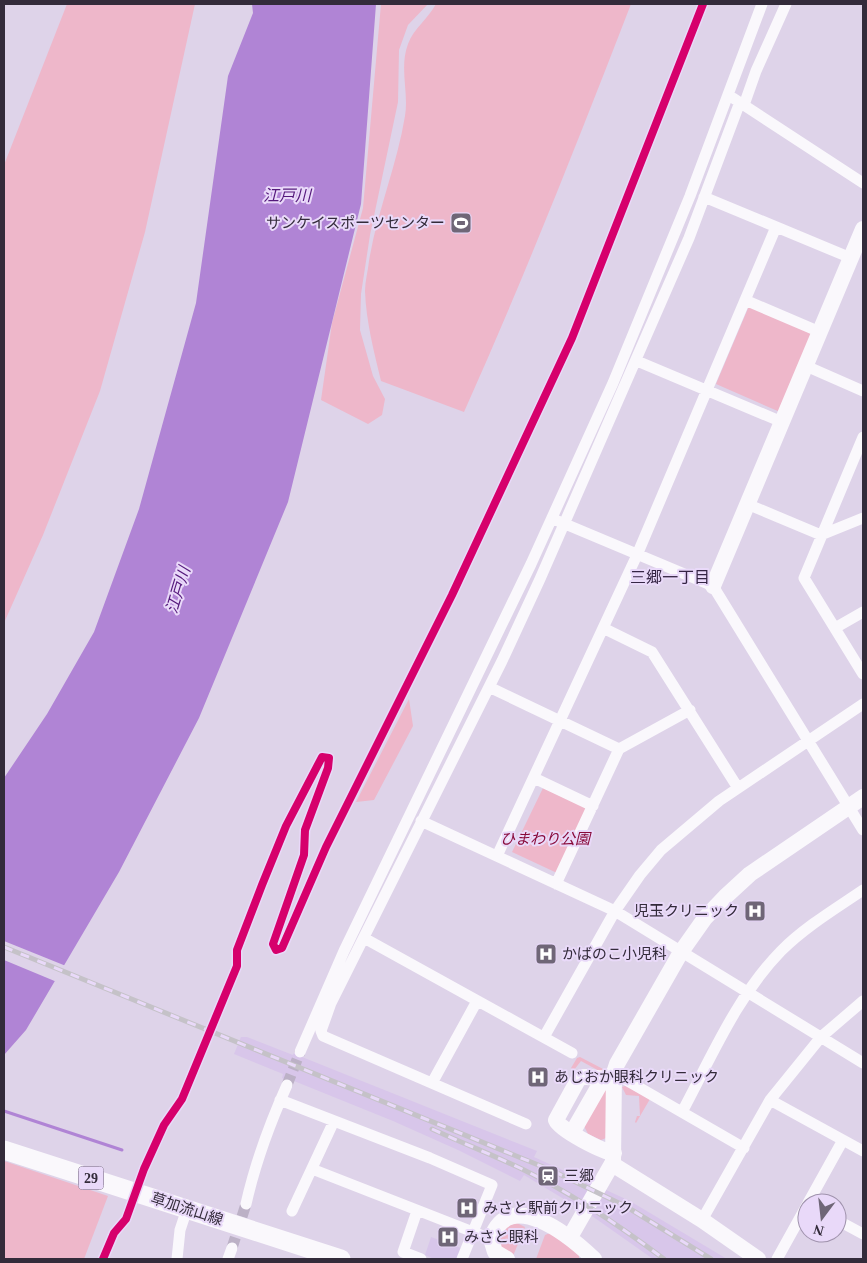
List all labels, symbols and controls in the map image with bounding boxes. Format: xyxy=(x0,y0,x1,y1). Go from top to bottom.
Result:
water label: 江戸川 xyxy=(263,187,313,204)
sports icon: サンケイスポーツセンター xyxy=(449,211,473,235)
place label: サンケイスポーツセンター xyxy=(266,215,445,231)
water label: 江戸川 xyxy=(163,563,194,615)
district label: 三郷一丁目 xyxy=(630,569,710,586)
park label: ひまわり公園 xyxy=(500,831,592,847)
hospital icon: 児玉クリニック xyxy=(743,899,767,923)
place label: 児玉クリニック xyxy=(634,903,739,919)
hospital icon: かばのこ小児科 xyxy=(534,942,558,966)
place label: かばのこ小児科 xyxy=(562,946,667,962)
hospital icon: あじおか眼科クリニック xyxy=(526,1065,550,1089)
place label: あじおか眼科クリニック xyxy=(554,1069,719,1085)
station icon: 三郷 xyxy=(536,1164,560,1188)
road number: 29 xyxy=(78,1166,104,1190)
place label: 三郷 xyxy=(564,1168,594,1184)
street label: 草加流山線 xyxy=(149,1190,225,1228)
north arrow xyxy=(797,1193,847,1243)
hospital icon: みさと駅前クリニック xyxy=(455,1196,479,1220)
place label: みさと駅前クリニック xyxy=(483,1200,633,1216)
text: N xyxy=(812,1222,826,1239)
hospital icon: みさと眼科 xyxy=(436,1225,460,1249)
place label: みさと眼科 xyxy=(464,1229,539,1245)

